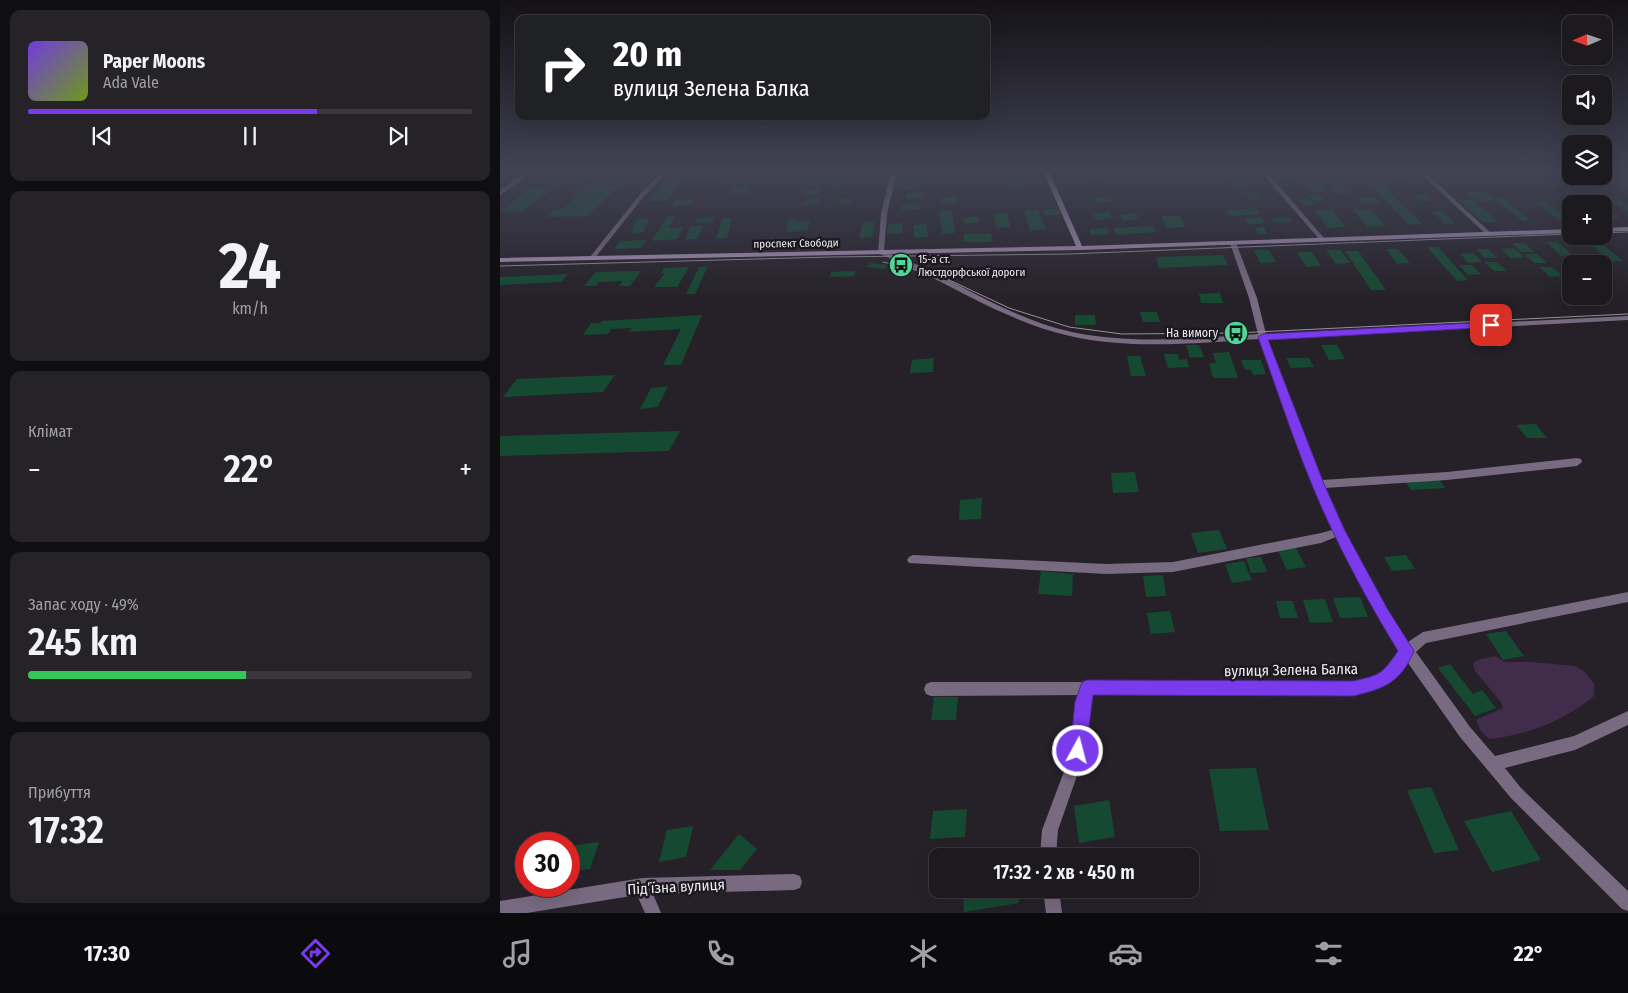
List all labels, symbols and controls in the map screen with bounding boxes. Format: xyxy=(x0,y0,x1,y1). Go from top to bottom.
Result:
north arrow xyxy=(1562,15,1612,65)
map controls xyxy=(1562,15,1612,305)
text: 20 m xyxy=(613,33,682,75)
icon: right xyxy=(530,35,595,100)
text: Paper Moons xyxy=(103,50,205,73)
text: Ada Vale xyxy=(103,73,159,92)
text: вулиця Зелена Балка xyxy=(613,75,810,102)
button: sound xyxy=(1562,75,1612,125)
icon: previous xyxy=(88,122,116,150)
icon: pause xyxy=(236,122,264,150)
icon: next xyxy=(384,122,412,150)
button: layers xyxy=(1562,135,1612,185)
button: + xyxy=(1562,195,1612,245)
text: 24 xyxy=(219,227,281,305)
street label: проспект Свободи xyxy=(753,236,839,251)
bus stop icon: 15-а ст. Люстдорфської дороги xyxy=(888,252,914,278)
place label: 15-а ст. Люстдорфської дороги xyxy=(918,253,1025,279)
button: − xyxy=(1562,255,1612,305)
text: km/h xyxy=(232,299,268,318)
pin xyxy=(1470,304,1512,346)
icon: arrive xyxy=(1477,311,1505,339)
bus stop icon: На вимогу xyxy=(1223,320,1249,346)
place label: На вимогу xyxy=(1166,326,1219,340)
text: Клімат xyxy=(28,422,73,441)
text: 22° xyxy=(224,446,276,492)
text: − xyxy=(28,453,41,486)
text: + xyxy=(459,453,472,486)
text: Запас ходу · 49% xyxy=(28,595,139,614)
text: 245 km xyxy=(28,619,138,665)
street label: вулиця Зелена Балка xyxy=(1224,660,1358,680)
position arrow xyxy=(1051,724,1103,776)
text: Прибуття xyxy=(28,783,91,802)
text: 17:32 xyxy=(28,807,104,853)
speed limit sign: 30 xyxy=(515,832,580,897)
text: 17:32 · 2 хв · 450 m xyxy=(993,861,1135,884)
street label: Підʼїзна вулиця xyxy=(627,875,725,899)
icon: directions xyxy=(298,936,333,971)
icon: music xyxy=(500,936,535,971)
icon: phone xyxy=(703,936,738,971)
icon: climate xyxy=(906,936,941,971)
icon: car xyxy=(1108,936,1143,971)
icon: filters xyxy=(1311,936,1346,971)
text: 17:30 xyxy=(84,940,130,967)
text: 22° xyxy=(1513,940,1544,967)

